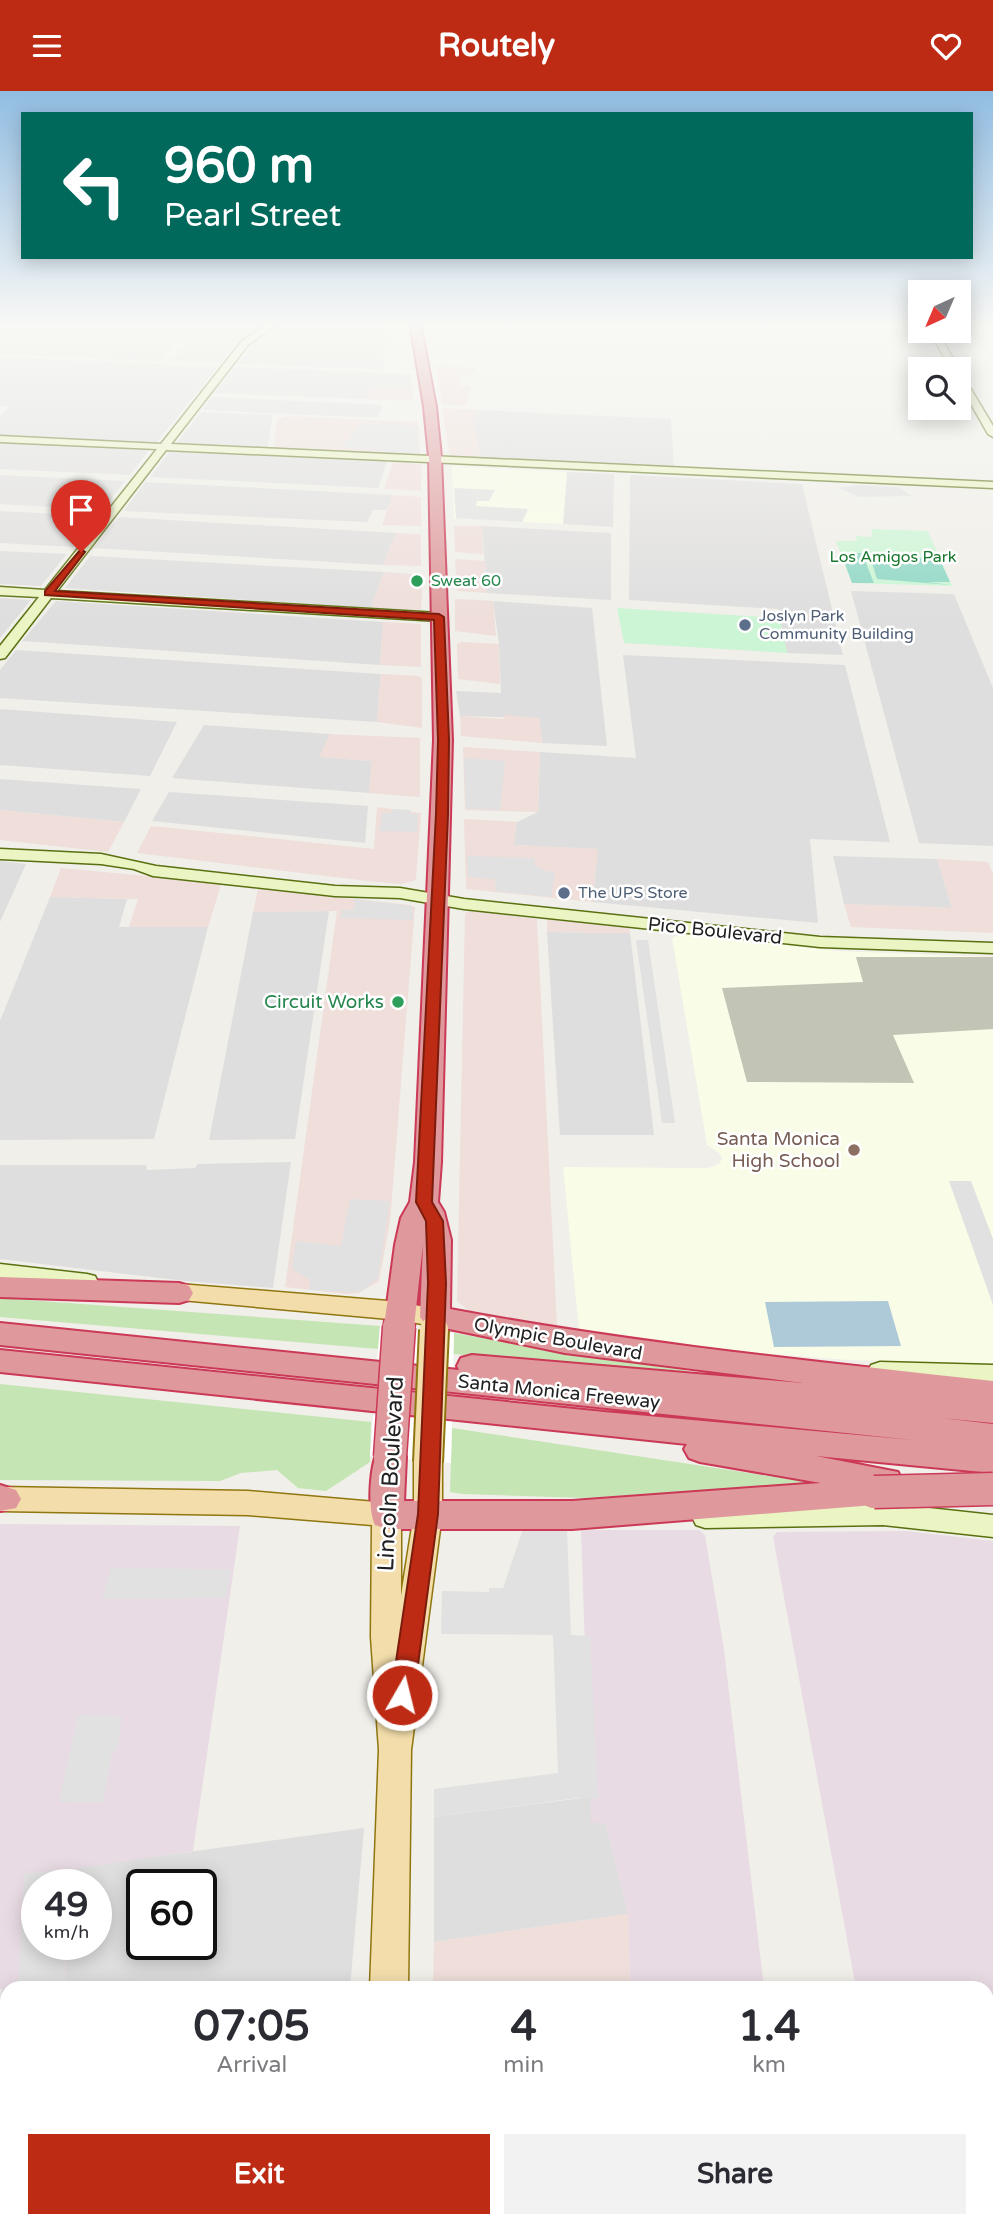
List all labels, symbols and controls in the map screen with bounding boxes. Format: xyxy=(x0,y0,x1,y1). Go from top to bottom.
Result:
icon: menu xyxy=(28,27,66,65)
text: Routely xyxy=(438,27,555,65)
icon: heart xyxy=(927,27,965,65)
text: 960 m xyxy=(164,137,314,196)
icon: left xyxy=(49,140,140,231)
text: Pearl Street xyxy=(164,197,341,235)
north arrow xyxy=(908,280,971,343)
map controls xyxy=(908,280,971,420)
button: search xyxy=(908,357,971,420)
pin xyxy=(51,480,111,552)
icon: arrive xyxy=(62,491,100,529)
park label: Los Amigos Park xyxy=(829,547,957,567)
place label: Sweat 60 xyxy=(431,571,501,591)
marker: Sweat 60 xyxy=(409,573,425,589)
place label: Joslyn Park Community Building xyxy=(759,606,914,644)
marker: Joslyn Park Community Building xyxy=(737,617,753,633)
place label: The UPS Store xyxy=(578,883,688,903)
marker: The UPS Store xyxy=(556,885,572,901)
street label: Pico Boulevard xyxy=(647,913,783,949)
place label: Circuit Works xyxy=(264,991,384,1013)
marker: Circuit Works xyxy=(390,994,406,1010)
place label: Santa Monica High School xyxy=(717,1128,840,1172)
marker: Santa Monica High School xyxy=(846,1142,862,1158)
street label: Olympic Boulevard xyxy=(472,1313,644,1365)
street label: Santa Monica Freeway xyxy=(457,1370,661,1414)
street label: Lincoln Boulevard xyxy=(372,1376,410,1572)
position arrow xyxy=(365,1658,439,1732)
speed limit sign: 60 xyxy=(126,1869,217,1960)
text: 49 xyxy=(45,1884,88,1926)
text: km/h xyxy=(44,1921,89,1943)
text: 07:05 xyxy=(193,2001,310,2052)
text: 4 xyxy=(511,2001,537,2052)
text: 1.4 xyxy=(738,2001,801,2052)
text: Arrival xyxy=(216,2051,287,2079)
text: min xyxy=(503,2051,544,2079)
text: km xyxy=(752,2051,786,2079)
button: Exit xyxy=(28,2134,490,2214)
button: Share xyxy=(504,2134,966,2214)

